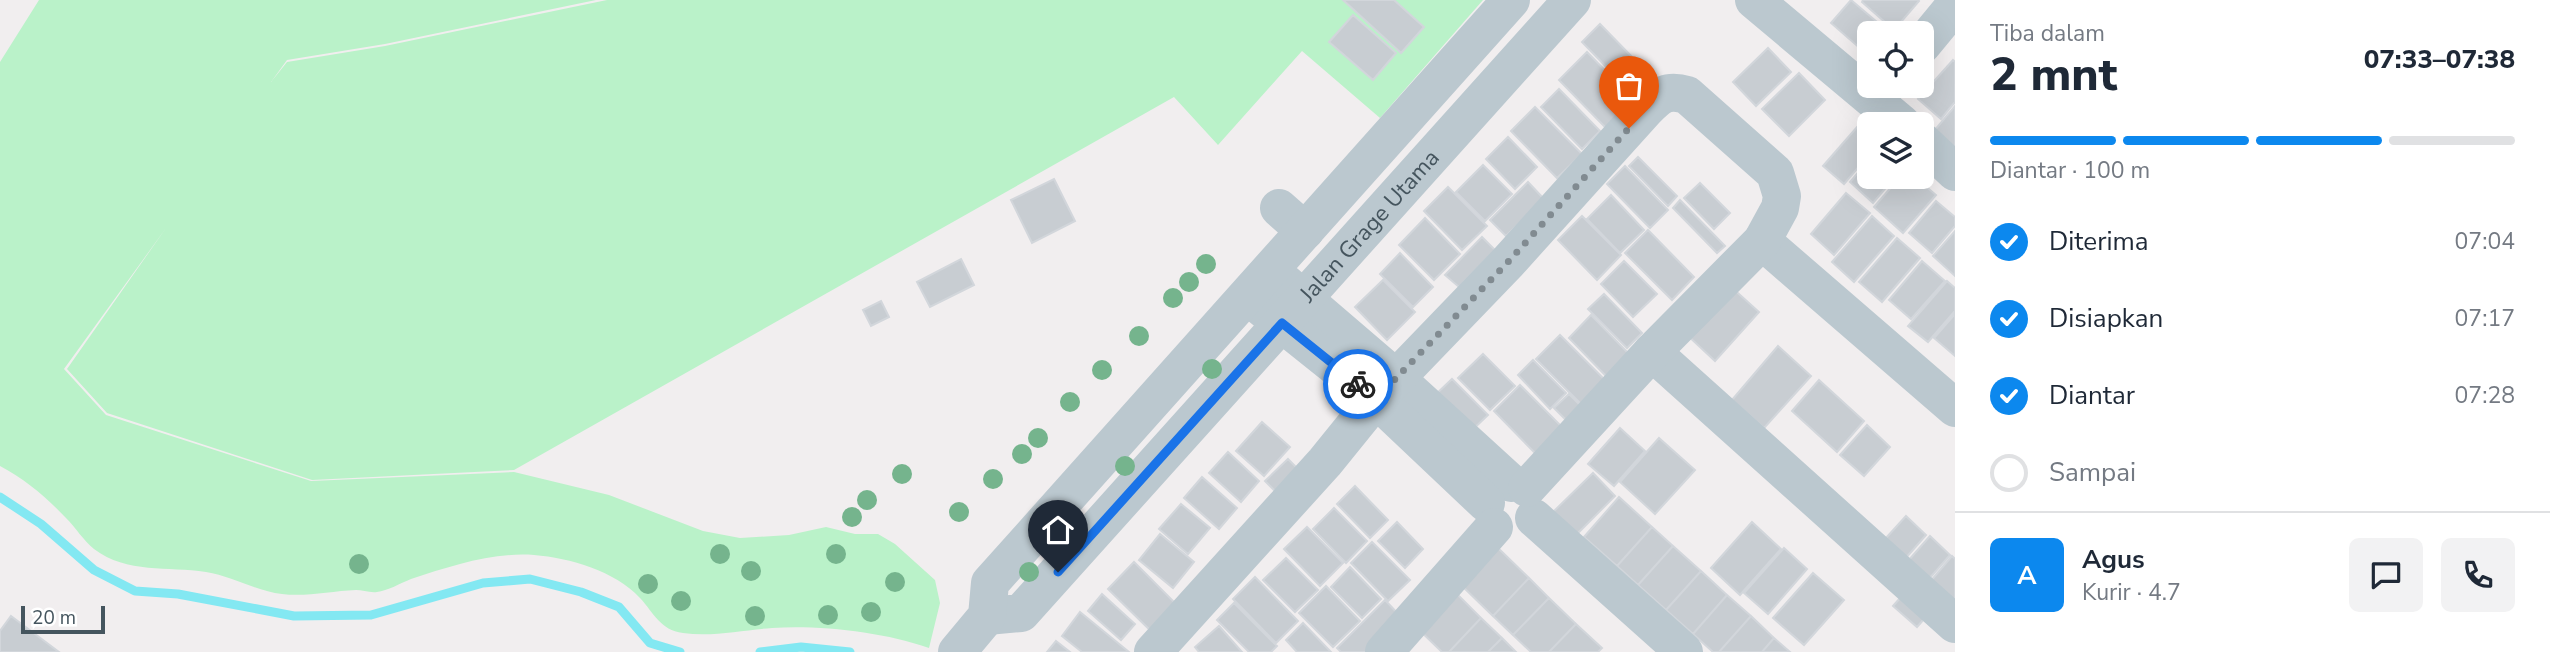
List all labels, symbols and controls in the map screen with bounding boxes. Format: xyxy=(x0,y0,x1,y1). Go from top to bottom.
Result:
text: Tiba dalam xyxy=(1990,18,2105,49)
map controls xyxy=(1857,21,1934,189)
button: locate xyxy=(1857,21,1934,98)
text: 07:33–07:38 xyxy=(2364,42,2515,77)
text: 2 mnt xyxy=(1990,43,2117,106)
pin xyxy=(1599,56,1659,128)
icon: bag xyxy=(1610,67,1648,105)
button: layers xyxy=(1857,112,1934,189)
street label: Jalan Grage Utama xyxy=(1292,143,1446,309)
text: Diantar · 100 m xyxy=(1990,155,2150,186)
icon: check xyxy=(1990,223,2028,261)
text: Diterima xyxy=(2049,224,2149,259)
text: 07:04 xyxy=(2455,226,2515,257)
icon: check xyxy=(1990,300,2028,338)
text: Disiapkan xyxy=(2049,301,2163,336)
text: 07:17 xyxy=(2455,303,2515,334)
courier xyxy=(1323,349,1393,419)
icon: bike xyxy=(1339,365,1377,403)
icon: check xyxy=(1990,377,2028,415)
text: Diantar xyxy=(2049,378,2135,413)
text: 07:28 xyxy=(2455,380,2515,411)
text: Sampai xyxy=(2049,455,2136,490)
pin xyxy=(1028,500,1088,572)
icon: home xyxy=(1039,511,1077,549)
button: chat xyxy=(2349,538,2423,612)
button: phone xyxy=(2441,538,2515,612)
text: Agus xyxy=(2082,542,2145,577)
text: A xyxy=(2017,558,2037,593)
text: Kurir · 4.7 xyxy=(2082,577,2181,608)
scale bar xyxy=(21,603,105,635)
text: 20 m xyxy=(32,605,76,631)

